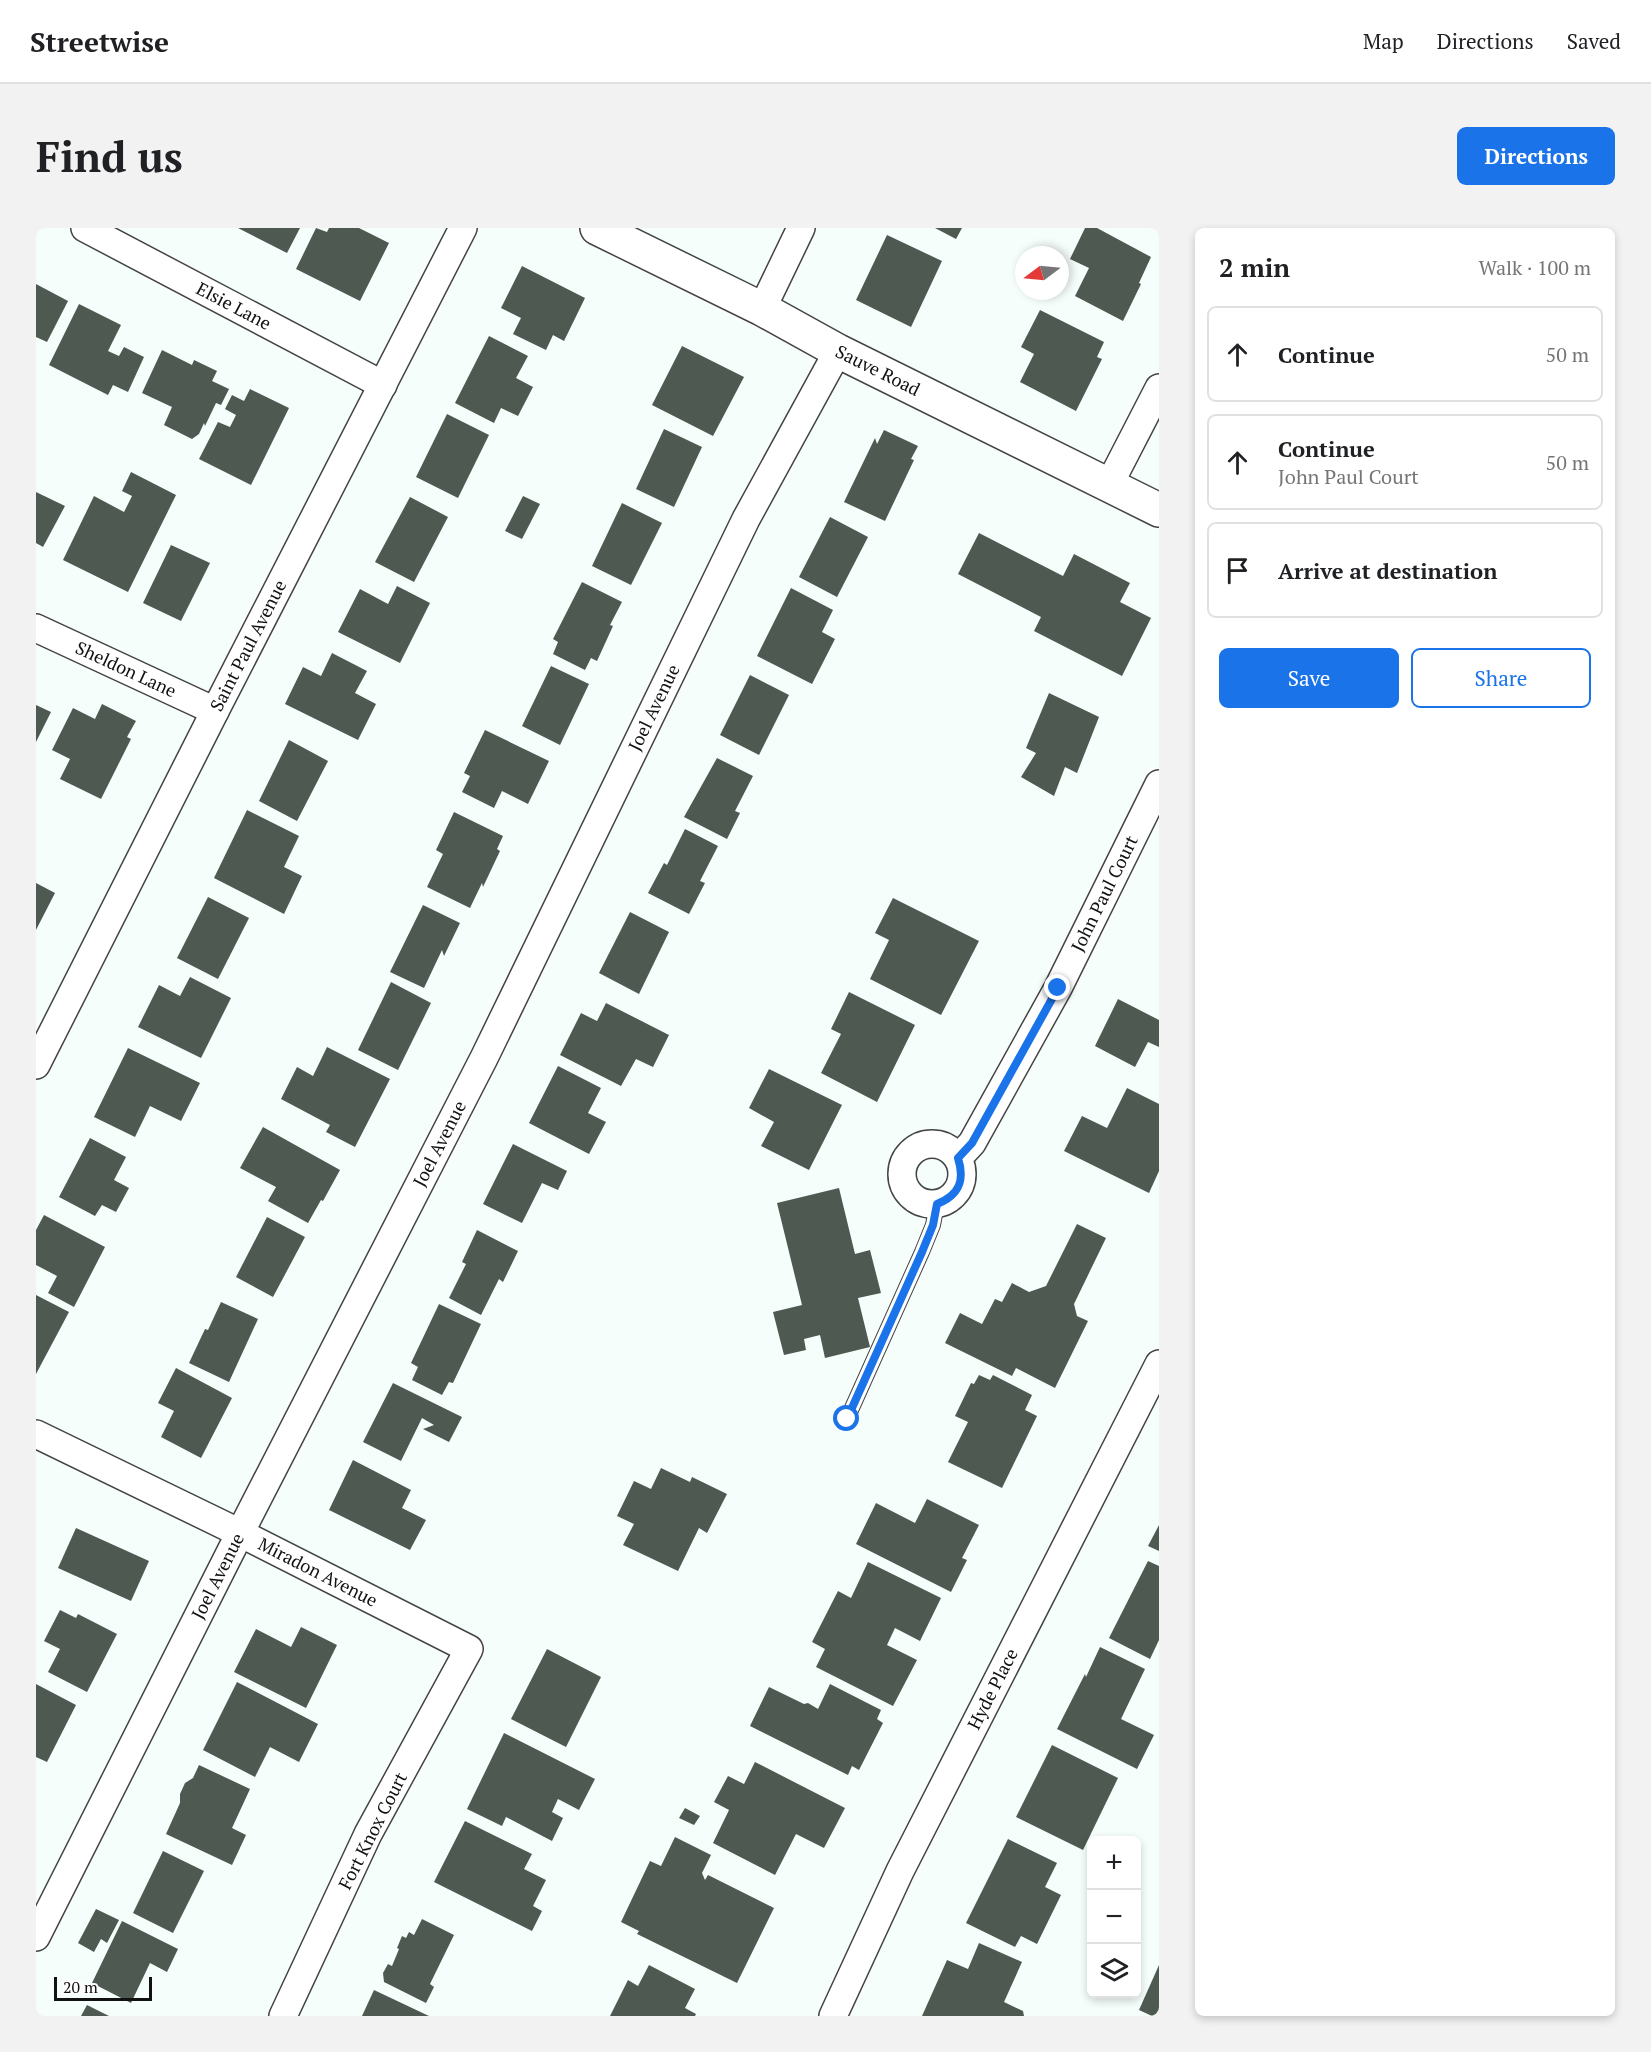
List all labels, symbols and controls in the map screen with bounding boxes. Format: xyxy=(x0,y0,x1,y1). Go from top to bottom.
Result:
text: Streetwise xyxy=(30,23,169,60)
text: Map xyxy=(1363,27,1404,55)
text: Directions xyxy=(1437,27,1534,55)
text: Saved xyxy=(1567,27,1621,55)
button: Directions xyxy=(1457,127,1615,185)
text: Find us xyxy=(36,128,183,184)
north arrow xyxy=(1015,246,1069,300)
text: 2 min xyxy=(1219,250,1290,284)
text: Walk · 100 m xyxy=(1479,254,1591,281)
street label: Elsie Lane xyxy=(193,276,276,335)
icon: ahead xyxy=(1221,338,1254,371)
street label: Sauve Road xyxy=(832,339,925,401)
text: Continue xyxy=(1278,340,1375,369)
text: 50 m xyxy=(1546,341,1589,368)
text: Continue xyxy=(1278,434,1375,463)
icon: ahead xyxy=(1221,446,1254,479)
text: 50 m xyxy=(1546,449,1589,476)
text: John Paul Court xyxy=(1278,463,1419,490)
icon: arrive xyxy=(1221,554,1254,587)
text: Arrive at destination xyxy=(1278,556,1497,585)
street label: Saint Paul Avenue xyxy=(204,576,291,715)
street label: Sheldon Lane xyxy=(72,635,181,702)
button: Save xyxy=(1219,648,1399,708)
button: Share xyxy=(1411,648,1591,708)
street label: Joel Avenue xyxy=(622,660,685,755)
street label: John Paul Court xyxy=(1065,831,1143,955)
route end xyxy=(1044,974,1070,1000)
street label: Joel Avenue xyxy=(407,1096,471,1191)
route start xyxy=(833,1405,859,1431)
street label: Joel Avenue xyxy=(185,1529,249,1623)
street label: Miradon Avenue xyxy=(255,1531,382,1612)
street label: Hyde Place xyxy=(961,1644,1023,1733)
street label: Fort Knox Court xyxy=(332,1768,412,1893)
map controls xyxy=(1087,1836,1141,1998)
button: + xyxy=(1087,1836,1141,1890)
button: − xyxy=(1087,1890,1141,1944)
button: layers xyxy=(1087,1944,1141,1998)
scale bar xyxy=(54,1974,152,2002)
text: 20 m xyxy=(63,1976,98,1998)

